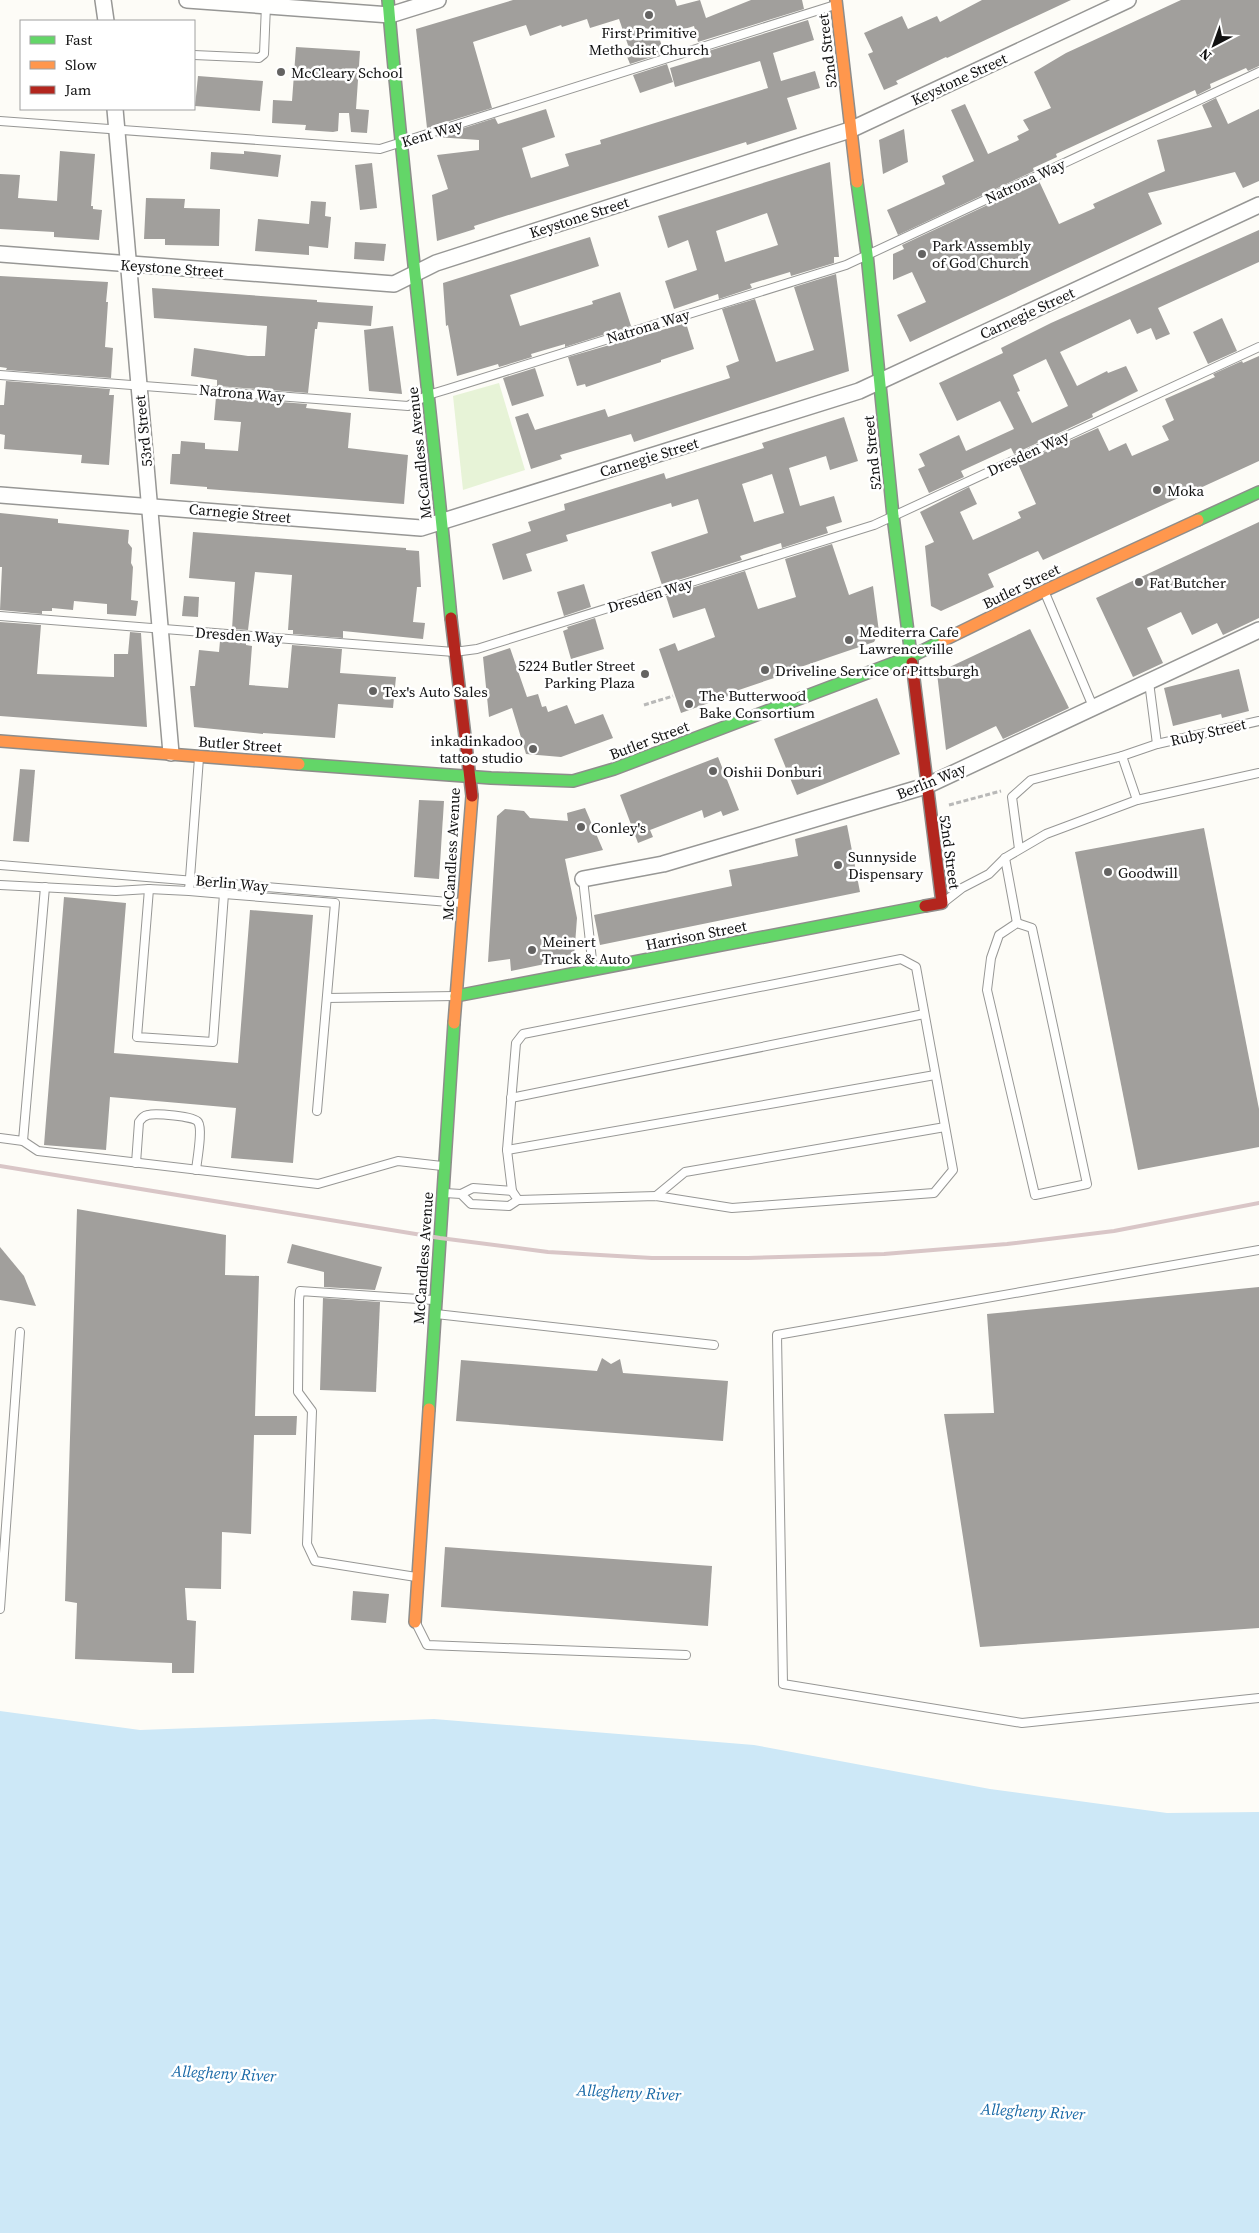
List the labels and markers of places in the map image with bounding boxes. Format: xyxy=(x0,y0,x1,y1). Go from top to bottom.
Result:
marker: First Primitive Methodist Church xyxy=(643,9,655,21)
place label: First Primitive Methodist Church xyxy=(589,22,709,60)
place label: McCleary School xyxy=(291,62,403,83)
marker: McCleary School xyxy=(275,66,287,78)
place label: Park Assembly of God Church xyxy=(932,235,1031,273)
marker: Park Assembly of God Church xyxy=(916,248,928,260)
place label: Moka xyxy=(1167,480,1205,501)
marker: Moka xyxy=(1151,484,1163,496)
place label: Fat Butcher xyxy=(1149,572,1227,593)
marker: Fat Butcher xyxy=(1133,576,1145,588)
place label: Mediterra Cafe Lawrenceville xyxy=(859,621,959,659)
marker: Mediterra Cafe Lawrenceville xyxy=(843,634,855,646)
place label: 5224 Butler Street Parking Plaza xyxy=(518,655,635,693)
place label: Driveline Service of Pittsburgh xyxy=(775,660,979,681)
marker: Driveline Service of Pittsburgh xyxy=(759,664,771,676)
marker: 5224 Butler Street Parking Plaza xyxy=(639,668,651,680)
place label: Tex's Auto Sales xyxy=(383,681,488,702)
marker: Tex's Auto Sales xyxy=(367,685,379,697)
place label: The Butterwood Bake Consortium xyxy=(699,685,815,723)
marker: The Butterwood Bake Consortium xyxy=(683,698,695,710)
place label: inkadinkadoo tattoo studio xyxy=(431,730,523,768)
marker: inkadinkadoo tattoo studio xyxy=(527,743,539,755)
place label: Oishii Donburi xyxy=(723,761,822,782)
marker: Oishii Donburi xyxy=(707,765,719,777)
place label: Conley's xyxy=(591,817,646,838)
marker: Conley's xyxy=(575,821,587,833)
place label: Sunnyside Dispensary xyxy=(848,846,924,884)
marker: Sunnyside Dispensary xyxy=(832,859,844,871)
place label: Goodwill xyxy=(1118,862,1178,883)
marker: Goodwill xyxy=(1102,866,1114,878)
place label: Meinert Truck & Auto xyxy=(542,931,630,969)
marker: Meinert Truck & Auto xyxy=(526,944,538,956)

